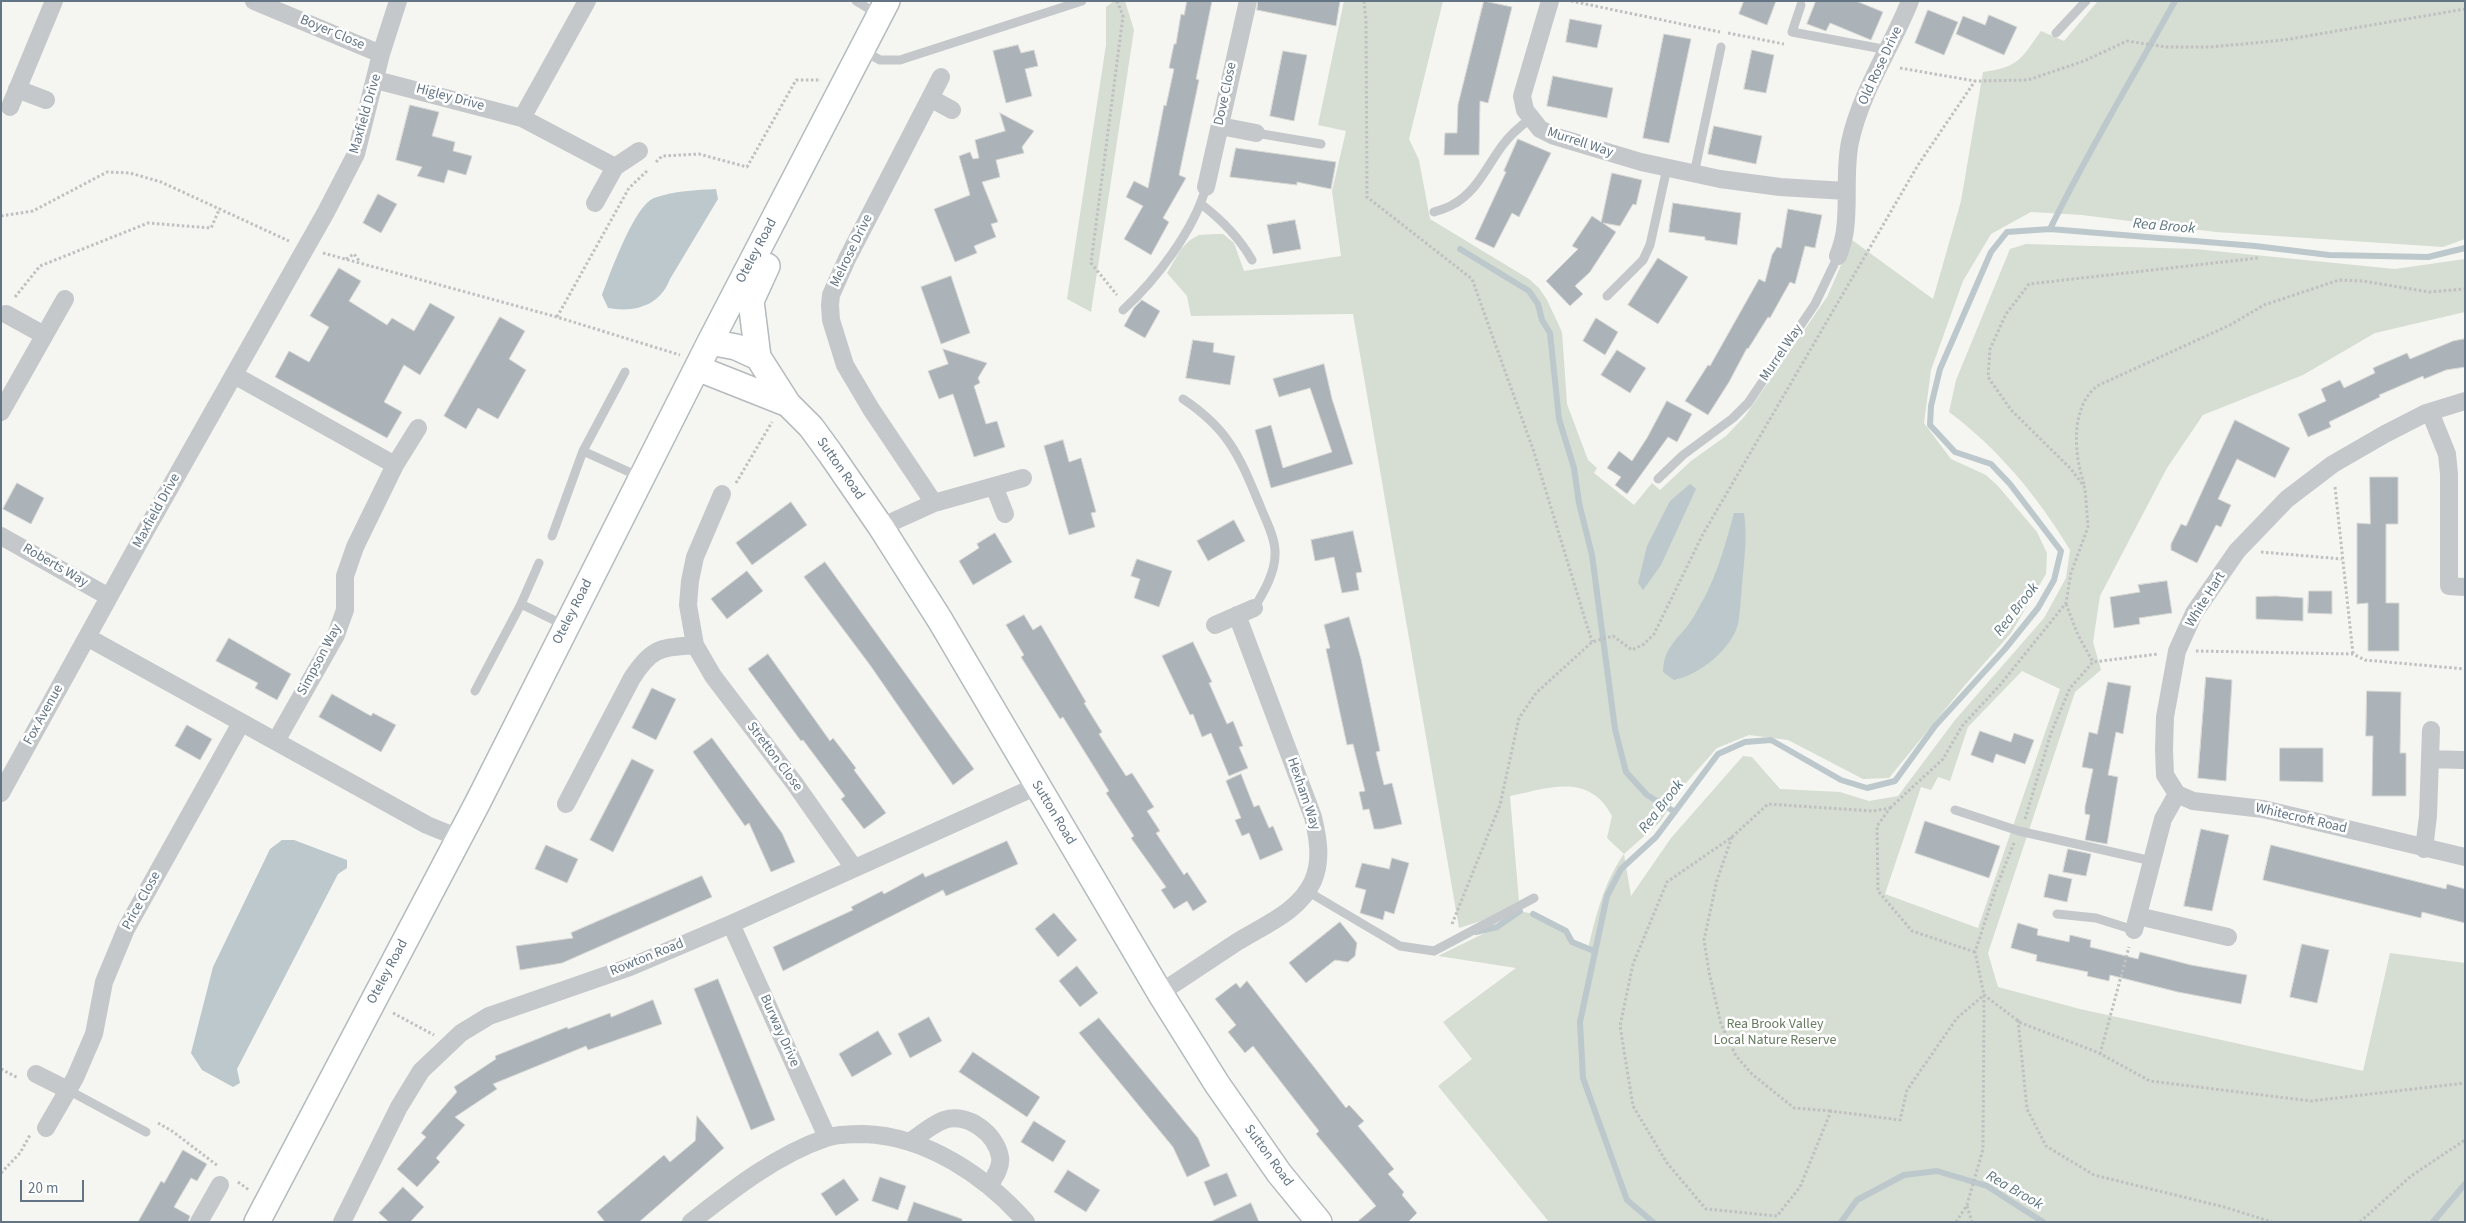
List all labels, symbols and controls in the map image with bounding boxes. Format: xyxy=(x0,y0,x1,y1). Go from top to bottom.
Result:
street label: Boyer Close xyxy=(297,12,367,54)
street label: Old Rose Drive xyxy=(1855,24,1907,108)
street label: Dove Close xyxy=(1211,61,1241,127)
street label: Maxfield Drive xyxy=(347,72,385,156)
street label: Higley Drive xyxy=(414,81,486,115)
street label: Murrell Way xyxy=(1545,124,1615,162)
street label: Melrose Drive xyxy=(827,212,877,290)
water label: Rea Brook xyxy=(2132,215,2196,239)
street label: Oteley Road xyxy=(733,216,781,286)
street label: Murrel Way xyxy=(1757,321,1807,385)
street label: Sutton Road xyxy=(812,435,868,503)
street label: Maxfield Drive xyxy=(130,471,184,551)
street label: Roberts Way xyxy=(19,541,91,591)
street label: White Hart xyxy=(2182,569,2230,631)
street label: Oteley Road xyxy=(549,577,597,647)
water label: Rea Brook xyxy=(1991,580,2043,640)
street label: Simpson Way xyxy=(294,621,346,699)
street label: Fox Avenue xyxy=(21,682,67,748)
street label: Stretton Close xyxy=(743,719,805,795)
street label: Hexham Way xyxy=(1283,755,1323,833)
water label: Rea Brook xyxy=(1636,777,1688,837)
street label: Sutton Road xyxy=(1027,778,1079,848)
street label: Whitecroft Road xyxy=(2254,800,2348,838)
street label: Price Close xyxy=(119,869,165,933)
street label: Rowton Road xyxy=(608,936,686,980)
street label: Oteley Road xyxy=(364,937,412,1007)
street label: Burway Drive xyxy=(756,992,802,1070)
park label: Rea Brook Valley Local Nature Reserve xyxy=(1714,1017,1836,1050)
street label: Sutton Road xyxy=(1240,1122,1296,1190)
water label: Rea Brook xyxy=(1982,1168,2046,1214)
scale bar xyxy=(22,1170,86,1202)
text: 20 m xyxy=(28,1178,58,1199)

